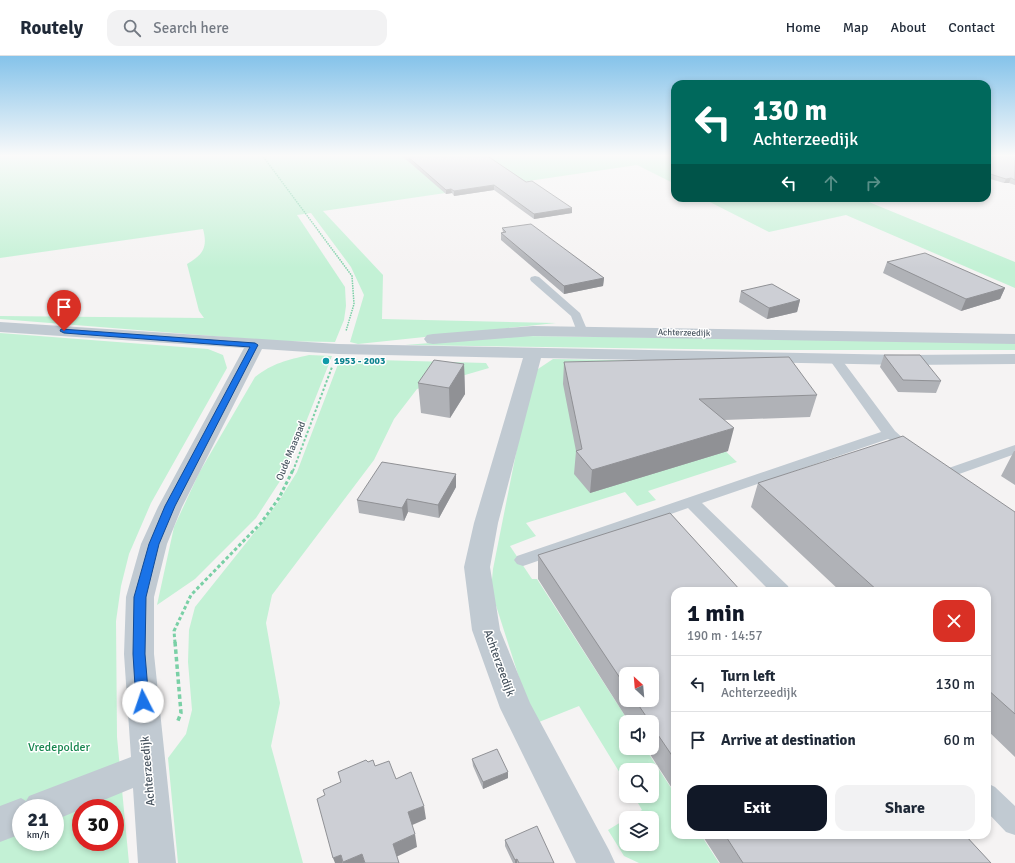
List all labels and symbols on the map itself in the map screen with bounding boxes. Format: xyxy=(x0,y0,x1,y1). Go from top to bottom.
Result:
pin xyxy=(47,290,81,331)
street label: Achterzeedijk xyxy=(658,327,711,339)
place label: 1953 - 2003 xyxy=(334,355,385,367)
marker: 1953 - 2003 xyxy=(321,356,331,366)
street label: Oude Maaspad xyxy=(274,420,308,482)
street label: Achterzeedijk xyxy=(480,627,518,699)
north arrow xyxy=(619,667,659,707)
position arrow xyxy=(122,681,164,723)
street label: Achterzeedijk xyxy=(137,735,159,807)
park label: Vredepolder xyxy=(28,740,91,755)
speed limit sign: 30 xyxy=(72,799,124,851)

